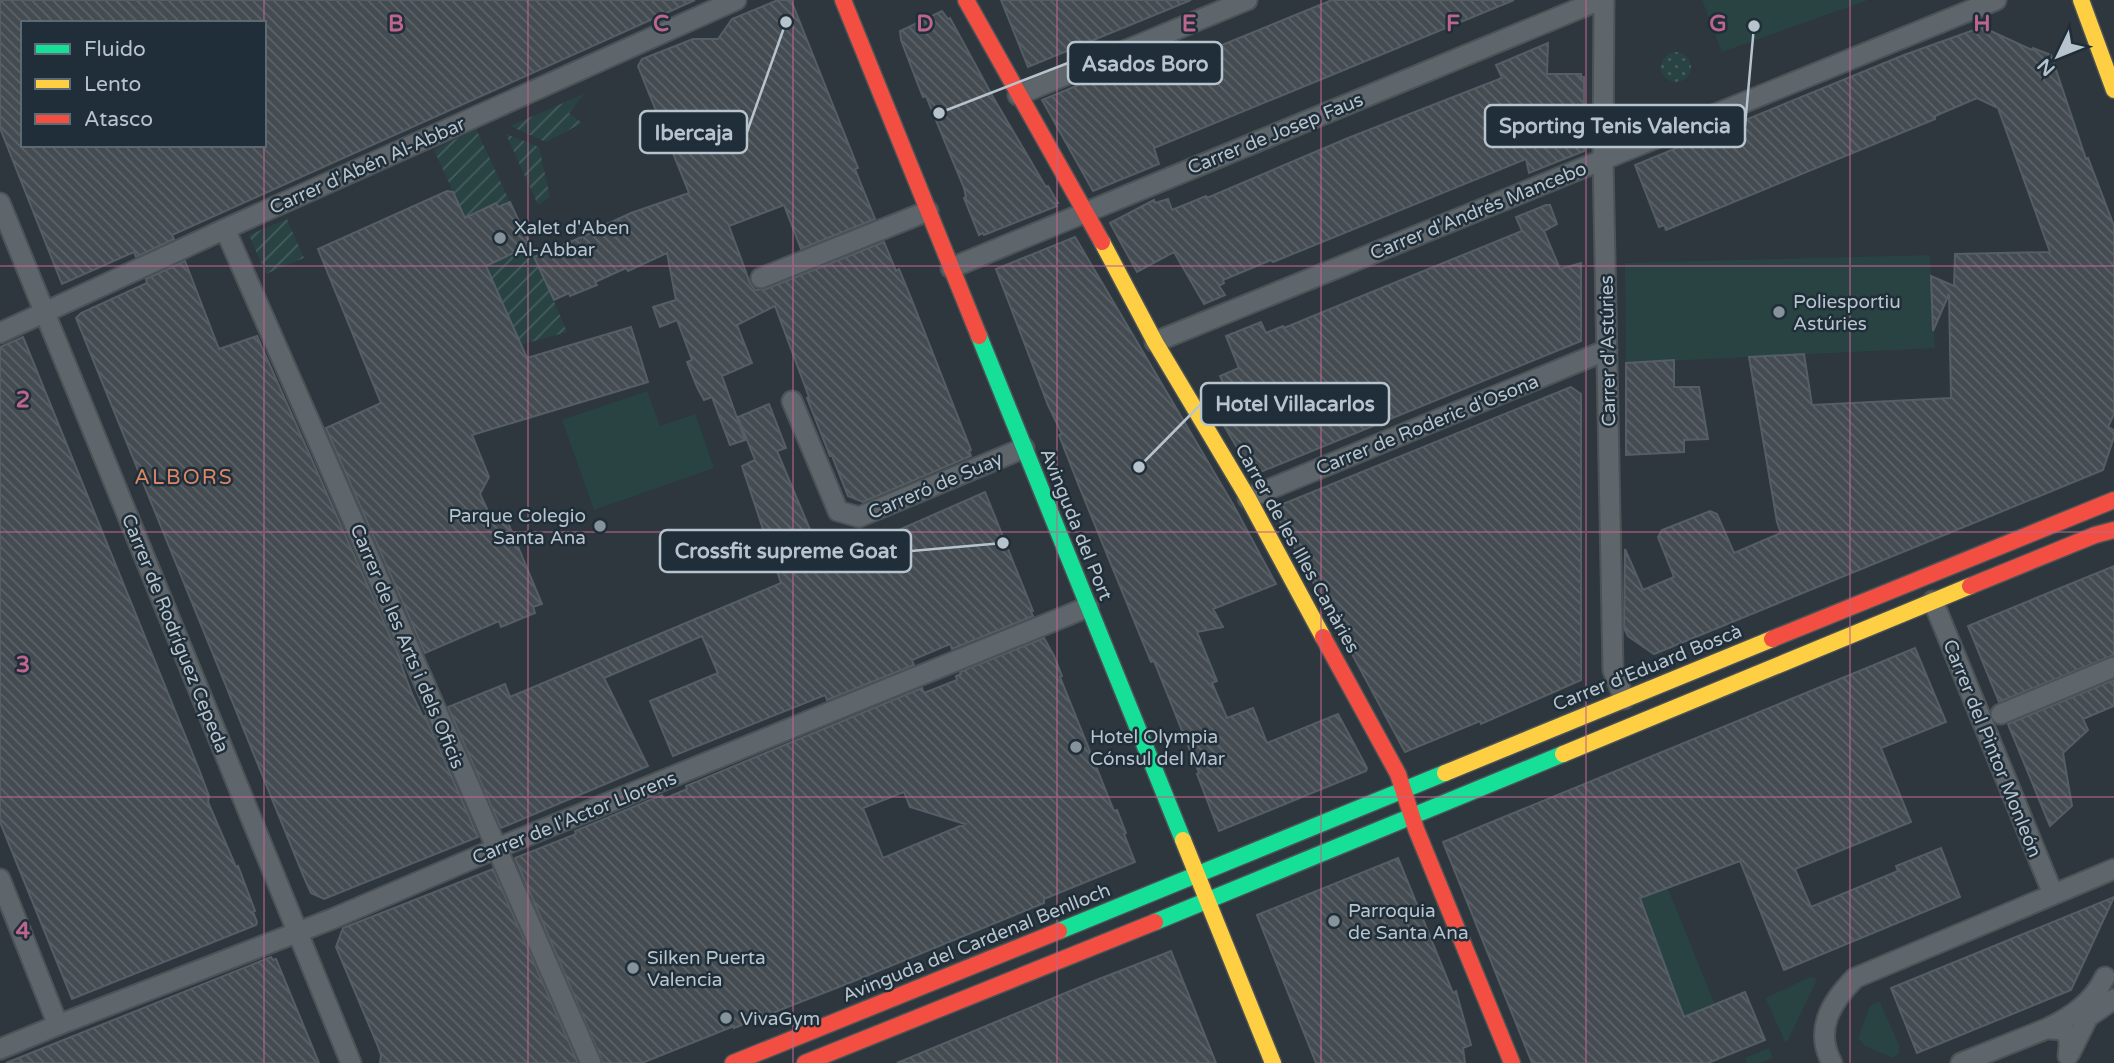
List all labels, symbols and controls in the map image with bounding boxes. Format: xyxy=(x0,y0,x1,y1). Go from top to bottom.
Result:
text: B xyxy=(388,10,404,38)
text: C xyxy=(653,10,669,38)
text: D xyxy=(916,10,934,38)
text: E xyxy=(1182,10,1196,38)
text: F xyxy=(1446,10,1460,38)
text: G xyxy=(1709,10,1727,38)
text: H xyxy=(1973,10,1991,38)
legend xyxy=(21,21,266,147)
north arrow xyxy=(2023,21,2093,91)
text: Fluido xyxy=(84,37,146,62)
callout: Asados Boro xyxy=(1068,42,1222,84)
text: Asados Boro xyxy=(1082,52,1209,77)
text: N xyxy=(2033,54,2060,80)
text: Lento xyxy=(84,72,141,97)
street label: Carrer de Josep Faus xyxy=(1184,89,1366,179)
callout: Sporting Tenis Valencia xyxy=(1485,105,1745,147)
text: Atasco xyxy=(84,107,153,132)
callout: Ibercaja xyxy=(640,111,747,153)
street label: Carrer d'Abén Al-Abbar xyxy=(266,113,469,219)
text: Sporting Tenis Valencia xyxy=(1499,114,1731,139)
text: Ibercaja xyxy=(655,121,733,146)
street label: Carrer d'Andrés Mancebo xyxy=(1367,157,1590,265)
place label: Xalet d'Aben Al-Abbar xyxy=(514,217,630,261)
marker: Xalet d'Aben Al-Abbar xyxy=(492,230,508,246)
street label: Carrer d'Astúries xyxy=(1596,275,1620,427)
place label: Poliesportiu Astúries xyxy=(1793,291,1901,335)
marker: Poliesportiu Astúries xyxy=(1771,304,1787,320)
street label: Carrer de Roderic d'Osona xyxy=(1313,370,1542,480)
callout: Hotel Villacarlos xyxy=(1201,383,1389,425)
text: 2 xyxy=(16,386,30,414)
text: Hotel Villacarlos xyxy=(1215,392,1375,417)
street label: Carrer de les Illes Canàries xyxy=(1230,440,1364,657)
street label: Avinguda del Port xyxy=(1036,445,1117,604)
street label: Carreró de Suay xyxy=(865,448,1006,524)
district label: ALBORS xyxy=(134,465,234,490)
place label: Parque Colegio Santa Ana xyxy=(449,505,586,549)
street label: Carrer de Rodríguez Cepeda xyxy=(117,511,233,756)
marker: Parque Colegio Santa Ana xyxy=(592,518,608,534)
street label: Carrer de les Arts i dels Oficis xyxy=(345,521,469,772)
callout: Crossfit supreme Goat xyxy=(660,530,911,572)
text: Crossfit supreme Goat xyxy=(675,539,897,564)
street label: Carrer d'Eduard Boscà xyxy=(1550,620,1745,716)
street label: Carrer del Pintor Monleón xyxy=(1938,636,2046,860)
text: 3 xyxy=(16,651,30,679)
place label: Hotel Olympia Cónsul del Mar xyxy=(1090,726,1226,770)
marker: Hotel Olympia Cónsul del Mar xyxy=(1068,739,1084,755)
street label: Carrer de l'Actor Llorens xyxy=(469,767,680,869)
street label: Avinguda del Cardenal Benlloch xyxy=(839,879,1114,1007)
place label: Parroquia de Santa Ana xyxy=(1348,900,1469,944)
marker: Parroquia de Santa Ana xyxy=(1326,913,1342,929)
text: 4 xyxy=(16,917,31,945)
place label: Silken Puerta Valencia xyxy=(647,947,766,991)
marker: Silken Puerta Valencia xyxy=(625,960,641,976)
place label: VivaGym xyxy=(740,1008,820,1030)
marker: VivaGym xyxy=(718,1010,734,1026)

